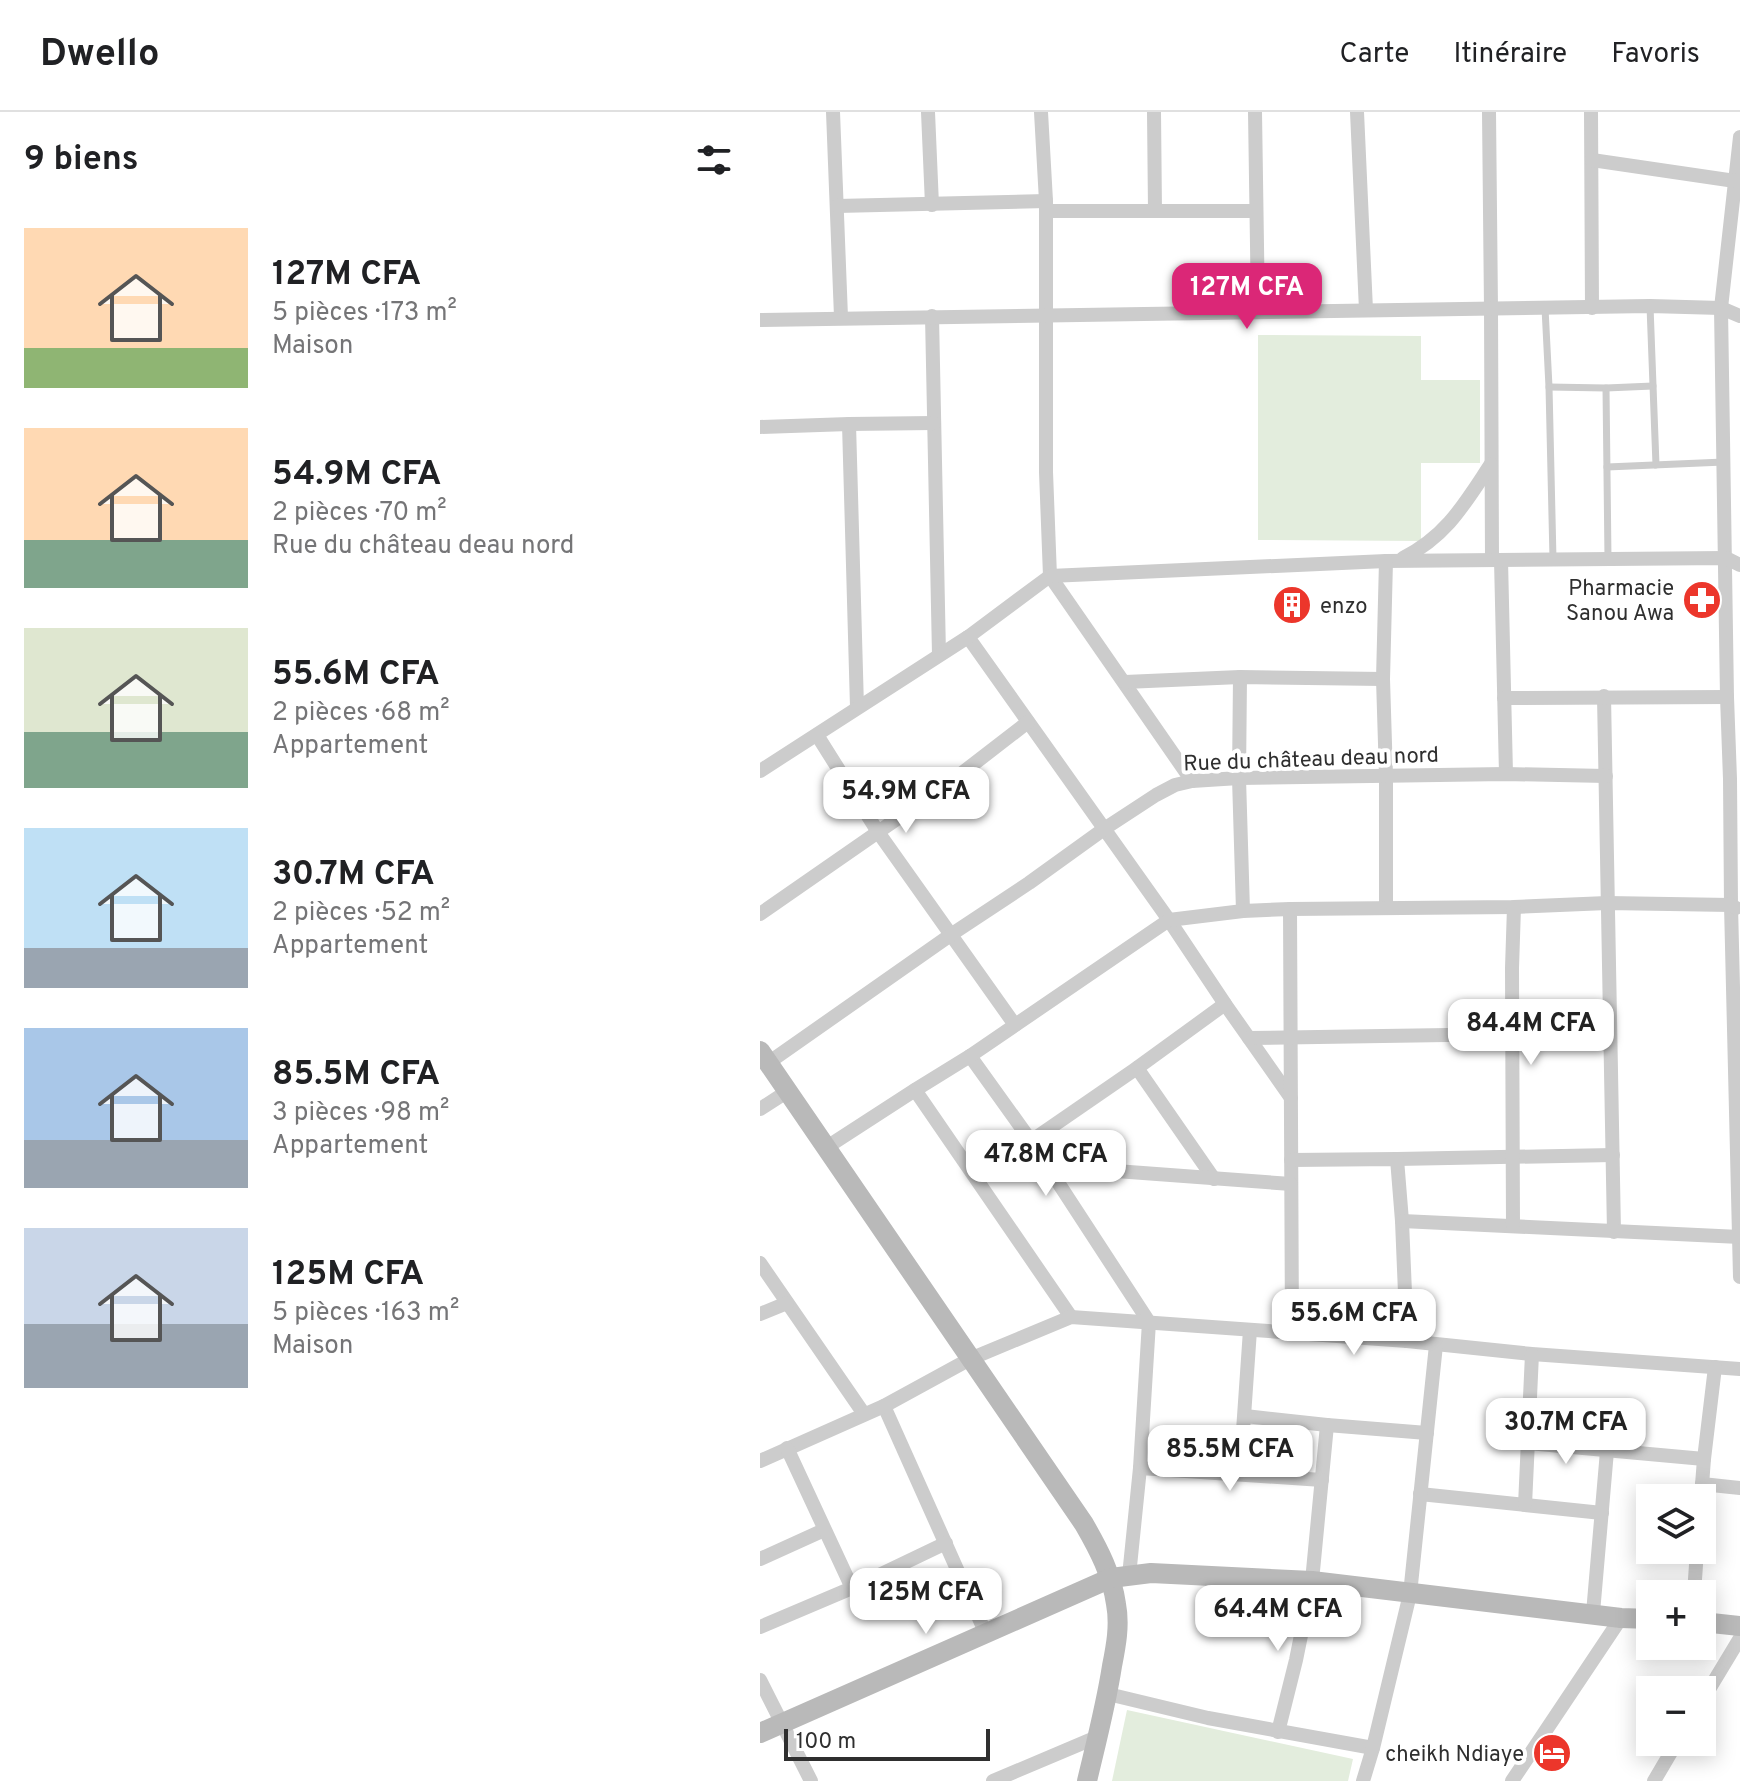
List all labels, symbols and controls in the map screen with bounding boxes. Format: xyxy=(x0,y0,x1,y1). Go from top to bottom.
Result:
text: Dwello xyxy=(40,31,159,80)
text: Carte xyxy=(1340,37,1409,73)
text: Itinéraire xyxy=(1453,37,1567,73)
text: Favoris xyxy=(1611,37,1700,73)
icon: filters xyxy=(692,138,736,182)
text: 9 biens xyxy=(24,139,139,182)
text: 127M CFA xyxy=(272,254,421,297)
icon: home xyxy=(88,260,184,356)
pin: 127M CFA xyxy=(1164,263,1330,331)
text: 127M CFA xyxy=(1190,272,1304,305)
text: 5 pièces · 173 m² xyxy=(272,297,457,330)
text: Maison xyxy=(272,330,353,363)
text: 54.9M CFA xyxy=(272,454,441,497)
icon: home xyxy=(88,460,184,556)
text: 2 pièces · 70 m² xyxy=(272,497,447,530)
text: Rue du château deau nord xyxy=(272,530,574,563)
place label: Pharmacie Sanou Awa xyxy=(1566,576,1674,628)
pharmacy icon: Pharmacie Sanou Awa xyxy=(1681,579,1723,621)
building icon: enzo xyxy=(1271,584,1313,626)
place label: enzo xyxy=(1320,594,1368,621)
text: 55.6M CFA xyxy=(272,654,440,697)
icon: home xyxy=(88,660,184,756)
text: 2 pièces · 68 m² xyxy=(272,697,450,730)
text: Appartement xyxy=(272,730,428,763)
street label: Rue du château deau nord xyxy=(1183,743,1439,778)
pin: 54.9M CFA xyxy=(814,767,998,835)
text: 54.9M CFA xyxy=(841,776,971,809)
text: 30.7M CFA xyxy=(272,854,435,897)
icon: home xyxy=(88,860,184,956)
text: 2 pièces · 52 m² xyxy=(272,897,450,930)
text: Appartement xyxy=(272,930,428,963)
pin: 84.4M CFA xyxy=(1439,999,1623,1067)
text: 84.4M CFA xyxy=(1466,1008,1596,1041)
text: 85.5M CFA xyxy=(272,1054,440,1097)
icon: home xyxy=(88,1060,184,1156)
text: 3 pièces · 98 m² xyxy=(272,1097,449,1130)
text: Appartement xyxy=(272,1130,428,1163)
pin: 47.8M CFA xyxy=(954,1130,1138,1198)
text: 47.8M CFA xyxy=(984,1139,1108,1172)
text: 125M CFA xyxy=(272,1254,424,1297)
icon: home xyxy=(88,1260,184,1356)
pin: 55.6M CFA xyxy=(1262,1289,1446,1357)
text: 5 pièces · 163 m² xyxy=(272,1297,459,1330)
text: 55.6M CFA xyxy=(1290,1298,1418,1331)
text: Maison xyxy=(272,1330,353,1363)
pin: 30.7M CFA xyxy=(1474,1398,1658,1466)
text: 30.7M CFA xyxy=(1504,1407,1628,1440)
pin: 85.5M CFA xyxy=(1138,1425,1322,1493)
text: 85.5M CFA xyxy=(1166,1434,1294,1467)
map controls xyxy=(1636,1484,1716,1756)
button: layers xyxy=(1636,1484,1716,1564)
pin: 125M CFA xyxy=(843,1568,1009,1636)
text: 125M CFA xyxy=(868,1577,984,1610)
button: + xyxy=(1636,1580,1716,1660)
pin: 64.4M CFA xyxy=(1186,1585,1370,1653)
text: 64.4M CFA xyxy=(1213,1594,1343,1627)
button: − xyxy=(1636,1676,1716,1756)
scale bar xyxy=(784,1725,990,1761)
text: 100 m xyxy=(796,1729,856,1756)
hotel icon: cheikh Ndiaye xyxy=(1531,1732,1573,1774)
place label: cheikh Ndiaye xyxy=(1385,1742,1524,1769)

